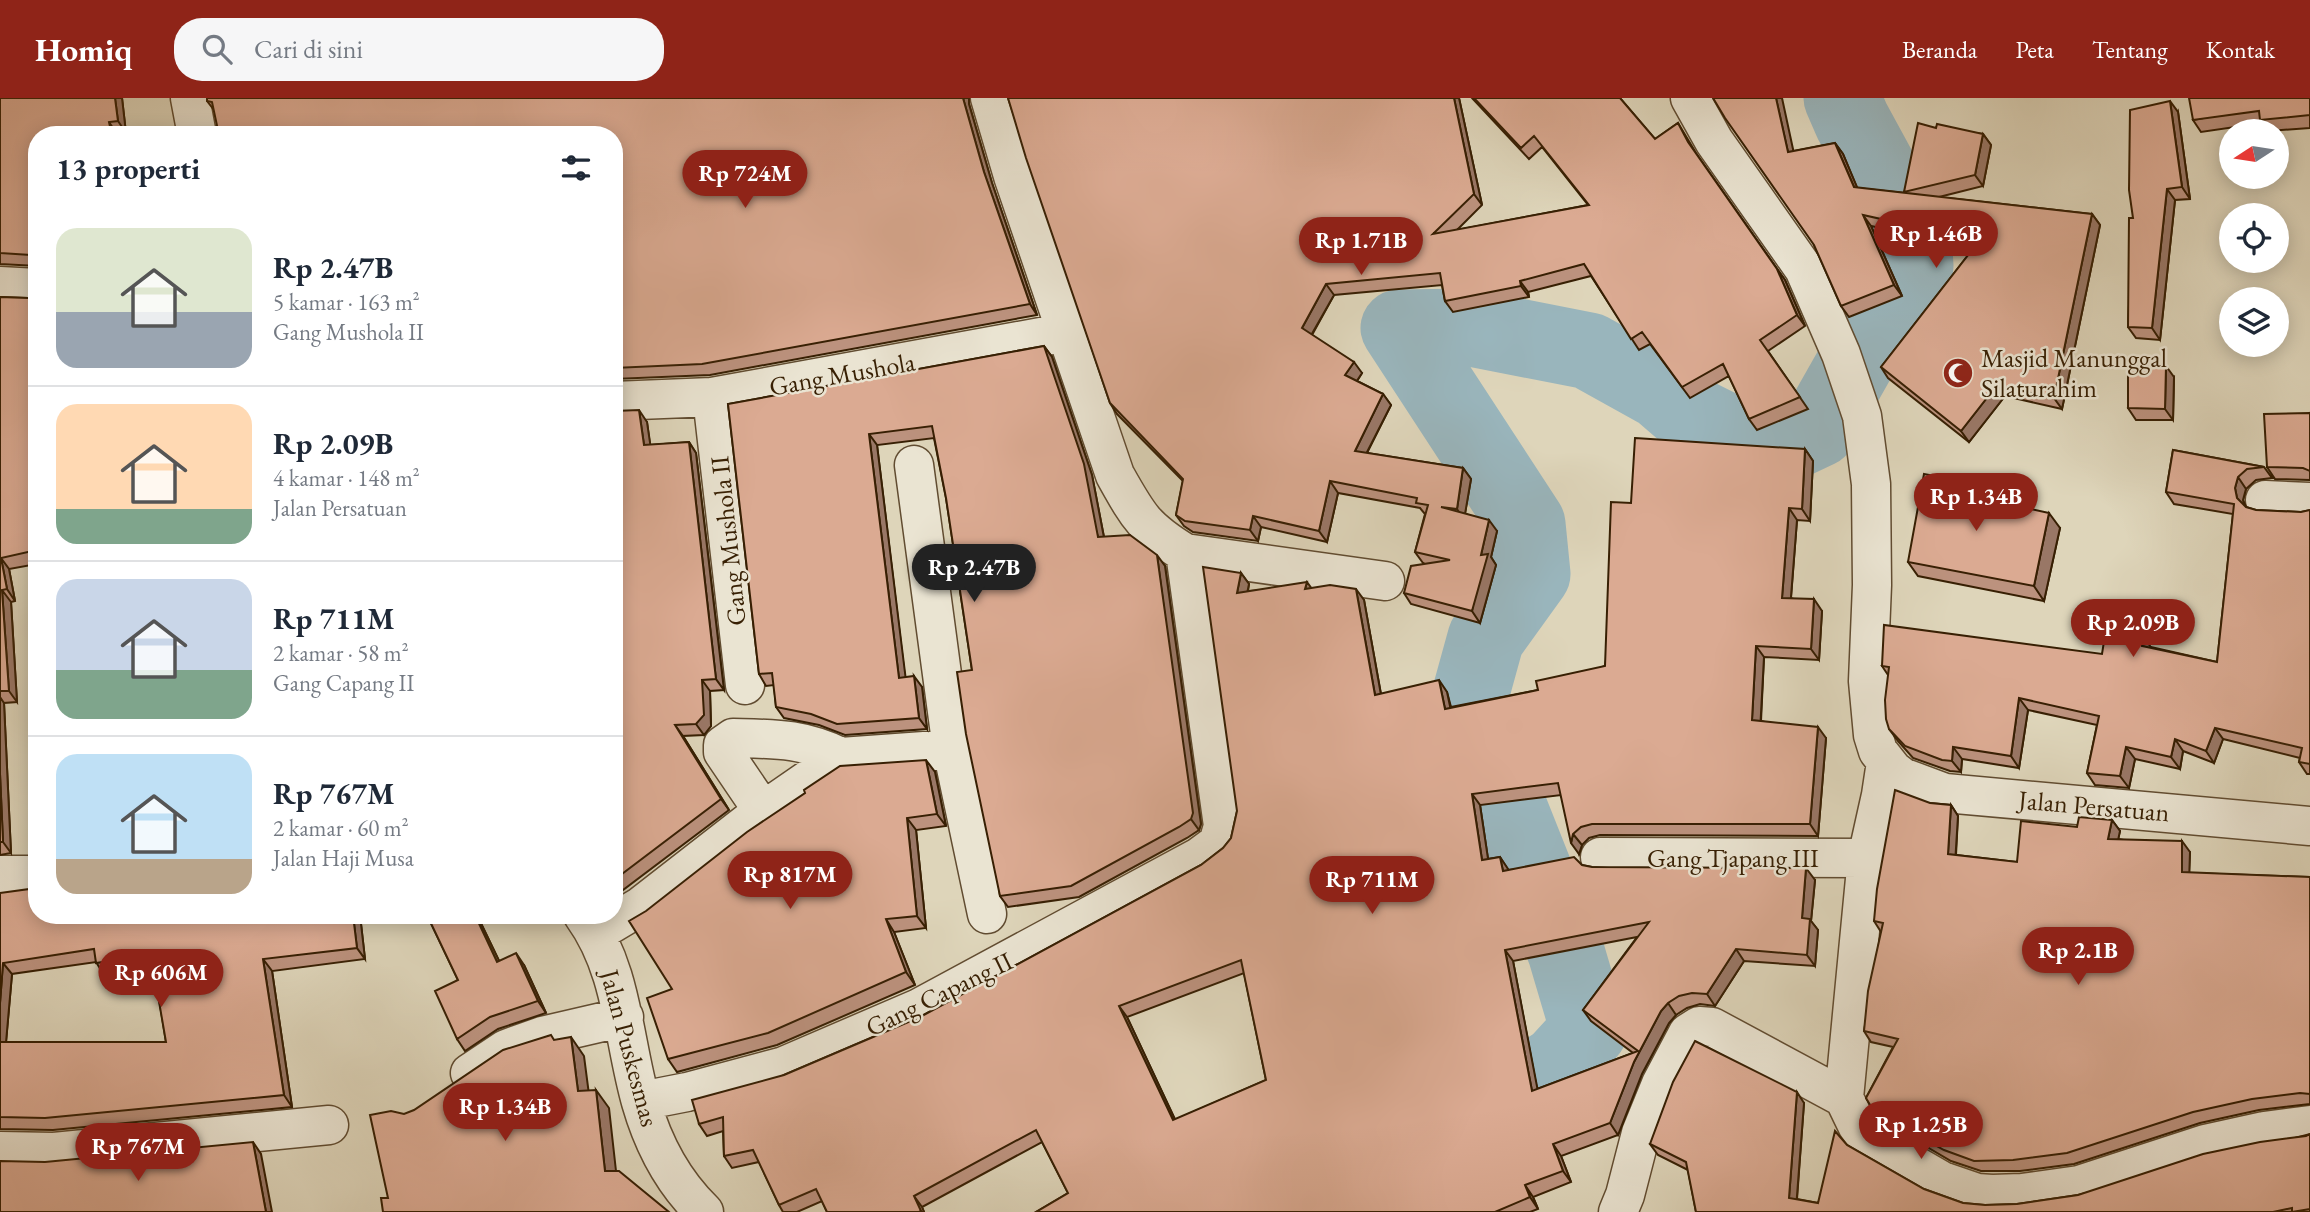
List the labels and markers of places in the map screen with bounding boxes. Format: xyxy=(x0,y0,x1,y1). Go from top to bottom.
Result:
pin: Rp 724M xyxy=(680,150,810,210)
pin: Rp 1.46B xyxy=(1864,211,2008,270)
pin: Rp 1.71B xyxy=(1289,218,1433,277)
place label: Masjid Manunggal Silaturahim xyxy=(1981,341,2167,405)
mosque icon: Masjid Manunggal Silaturahim xyxy=(1941,356,1975,390)
pin: Rp 1.34B xyxy=(1904,474,2048,533)
pin: Rp 2.47B xyxy=(902,545,1046,604)
pin: Rp 2.09B xyxy=(2061,600,2205,659)
pin: Rp 817M xyxy=(725,852,855,911)
pin: Rp 711M xyxy=(1307,856,1437,916)
pin: Rp 2.1B xyxy=(2013,928,2143,987)
pin: Rp 606M xyxy=(96,950,226,1009)
pin: Rp 1.34B xyxy=(433,1084,577,1143)
pin: Rp 1.25B xyxy=(1849,1102,1993,1161)
pin: Rp 767M xyxy=(73,1124,203,1183)

